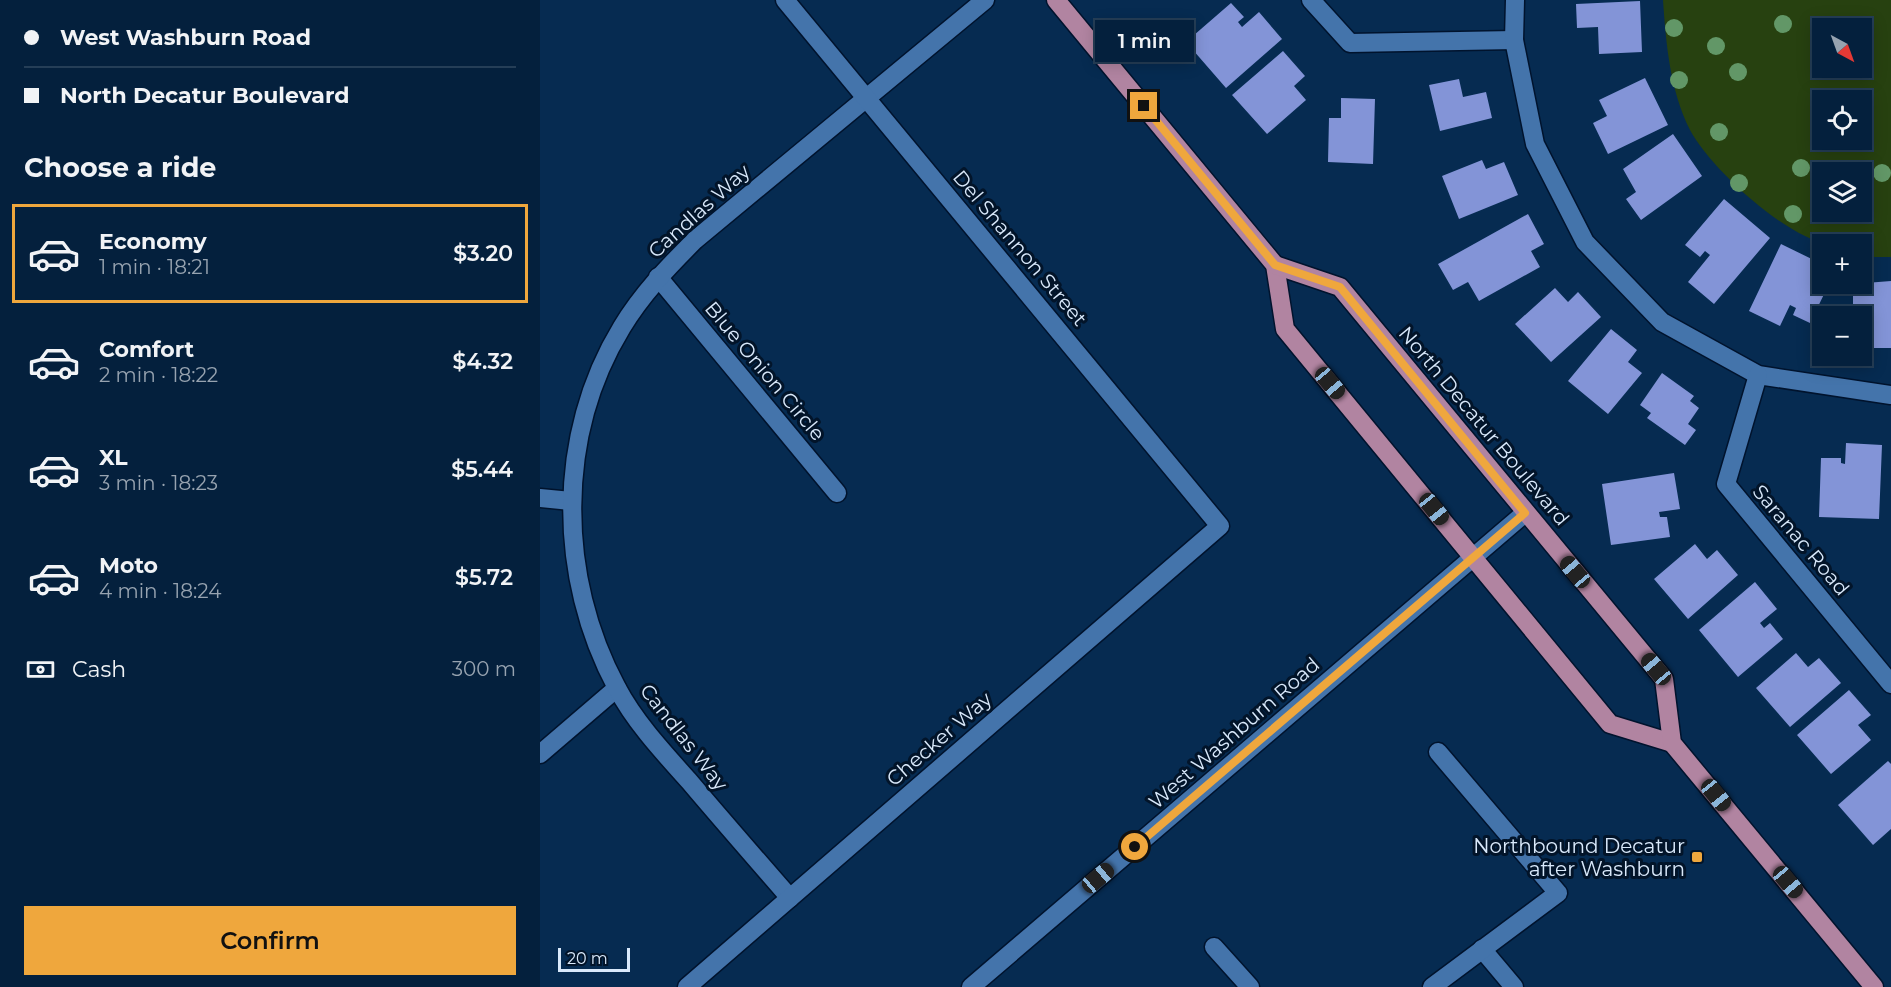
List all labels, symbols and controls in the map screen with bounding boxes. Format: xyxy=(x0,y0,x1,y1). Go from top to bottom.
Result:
north arrow xyxy=(1812,18,1872,78)
map controls xyxy=(1812,18,1872,366)
callout: 1 min xyxy=(1094,19,1194,61)
text: West Washburn Road xyxy=(60,24,311,51)
text: 1 min xyxy=(1118,29,1171,53)
text: North Decatur Boulevard xyxy=(60,82,349,109)
button: locate xyxy=(1812,90,1872,150)
route end xyxy=(1130,92,1157,119)
text: Choose a ride xyxy=(24,151,216,184)
street label: Candlas Way xyxy=(643,159,755,263)
button: layers xyxy=(1812,162,1872,222)
street label: Del Shannon Street xyxy=(948,165,1092,331)
icon: car xyxy=(27,227,81,281)
text: Economy xyxy=(99,228,207,255)
button: + xyxy=(1812,234,1872,294)
text: $3.20 xyxy=(453,240,513,267)
text: 1 min · 18:21 xyxy=(99,255,210,279)
street label: Blue Onion Circle xyxy=(700,297,830,445)
button: − xyxy=(1812,306,1872,366)
street label: North Decatur Boulevard xyxy=(1394,322,1574,530)
icon: car xyxy=(27,335,81,389)
text: Comfort xyxy=(99,336,194,363)
text: $4.32 xyxy=(452,348,513,375)
text: 2 min · 18:22 xyxy=(99,363,218,387)
car xyxy=(1312,363,1348,403)
icon: car xyxy=(27,443,81,497)
text: XL xyxy=(99,444,128,471)
text: $5.44 xyxy=(451,456,513,483)
text: 3 min · 18:23 xyxy=(99,471,218,495)
street label: Saranac Road xyxy=(1748,480,1854,600)
car xyxy=(1416,489,1452,529)
icon: car xyxy=(27,551,81,605)
text: Moto xyxy=(99,552,158,579)
car xyxy=(1557,552,1593,592)
text: $5.72 xyxy=(455,564,513,591)
text: 4 min · 18:24 xyxy=(99,579,221,603)
car xyxy=(1638,649,1674,689)
street label: West Washburn Road xyxy=(1144,652,1324,814)
icon: cash xyxy=(24,653,57,686)
text: Cash xyxy=(72,656,126,683)
text: 300 m xyxy=(452,657,516,681)
street label: Candlas Way xyxy=(635,679,733,795)
street label: Checker Way xyxy=(882,687,996,791)
car xyxy=(1698,775,1734,815)
route start xyxy=(1121,833,1148,860)
place label: Northbound Decatur after Washburn xyxy=(1473,834,1685,881)
marker: Northbound Decatur after Washburn xyxy=(1690,850,1704,864)
car xyxy=(1078,860,1118,896)
car xyxy=(1770,862,1806,902)
button: Confirm xyxy=(24,906,516,975)
scale bar xyxy=(558,945,630,972)
text: 20 m xyxy=(567,949,608,968)

